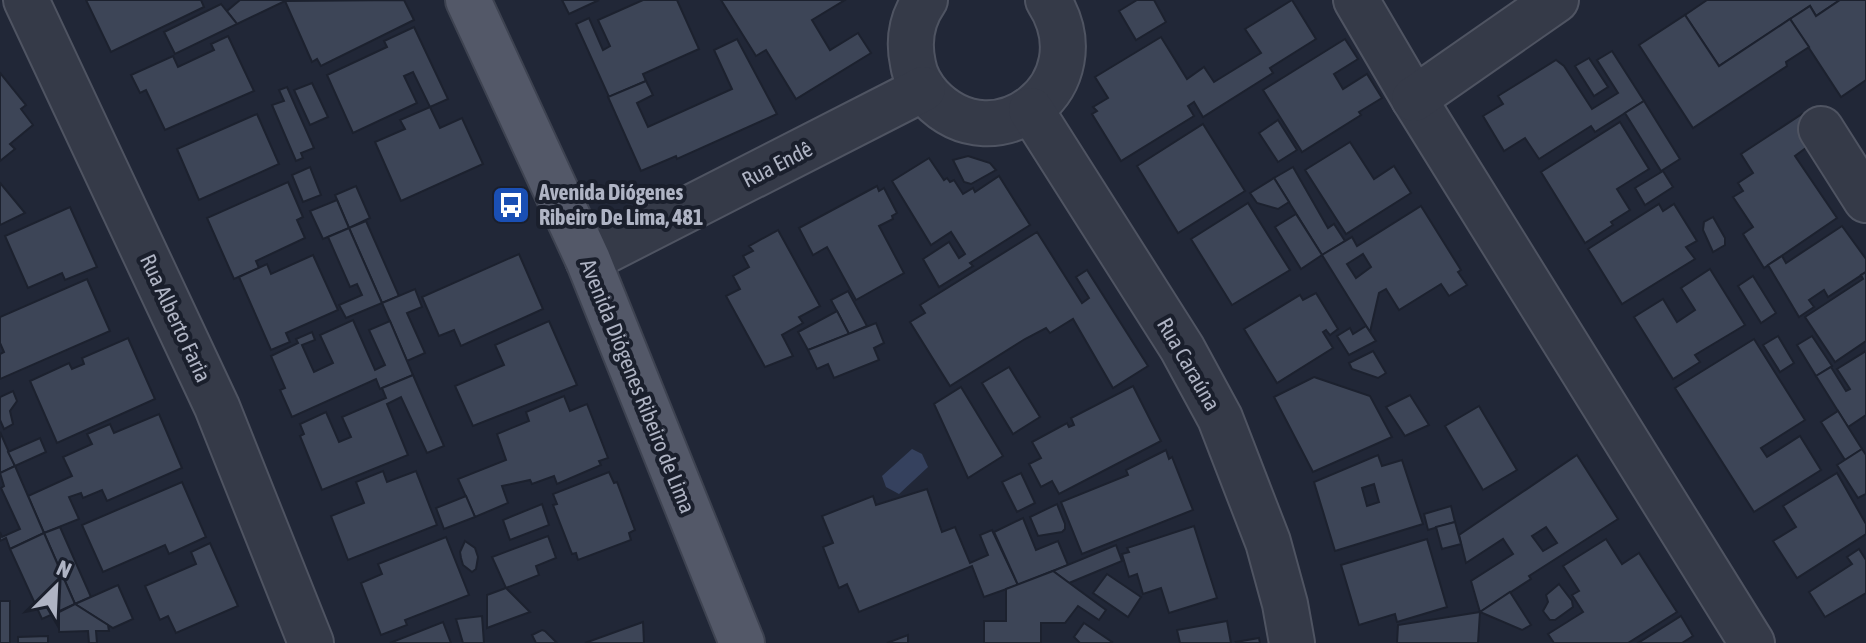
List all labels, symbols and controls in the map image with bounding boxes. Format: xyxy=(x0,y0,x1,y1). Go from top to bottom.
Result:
street label: Rua Endê xyxy=(738,135,816,193)
place label: Avenida Diógenes Ribeiro De Lima, 481 xyxy=(538,179,703,230)
bus stop icon: Avenida Diógenes Ribeiro De Lima, 481 xyxy=(490,184,532,226)
street label: Rua Alberto Faria xyxy=(135,250,217,386)
street label: Avenida Diógenes Ribeiro de Lima xyxy=(575,255,701,517)
street label: Rua Caraúna xyxy=(1152,313,1226,415)
north arrow xyxy=(16,547,96,627)
text: N xyxy=(53,554,75,583)

